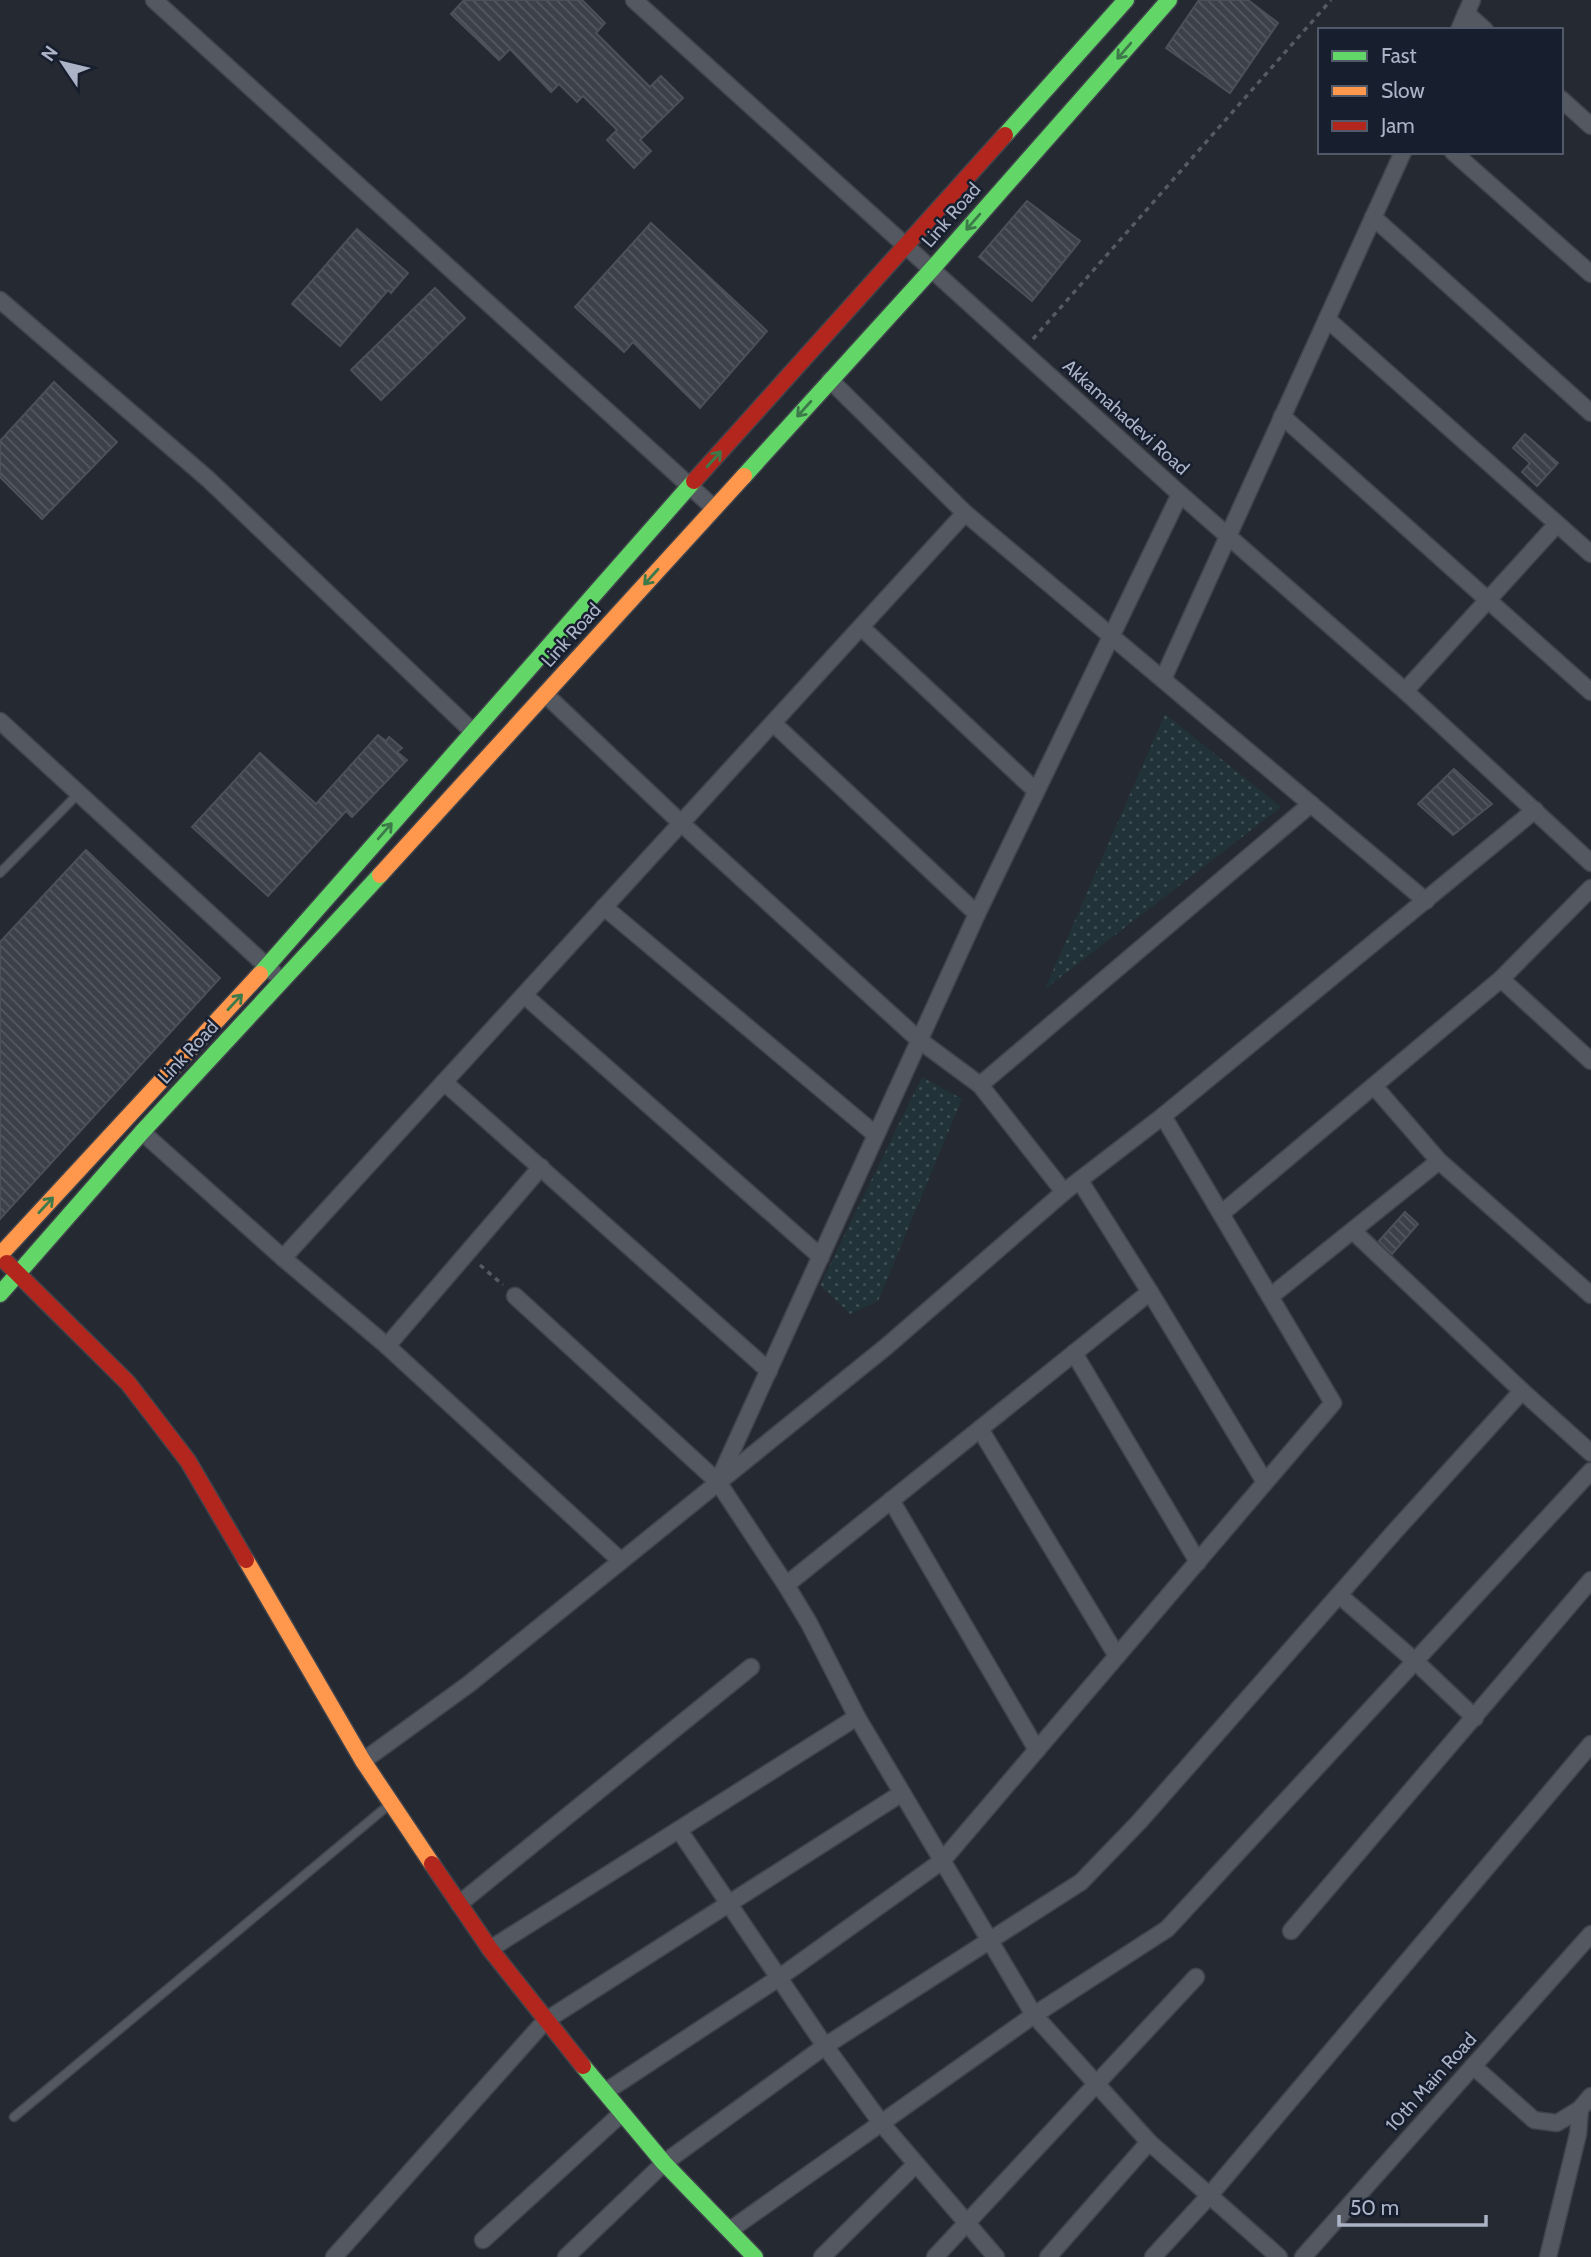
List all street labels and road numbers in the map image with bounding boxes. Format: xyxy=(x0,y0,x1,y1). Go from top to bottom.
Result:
street label: Link Road xyxy=(917,178,985,252)
street label: Akkamahadevi Road xyxy=(1058,354,1194,480)
street label: Link Road xyxy=(536,598,606,672)
street label: Link Road xyxy=(153,1016,223,1088)
street label: 10th Main Road xyxy=(1381,2028,1481,2136)

